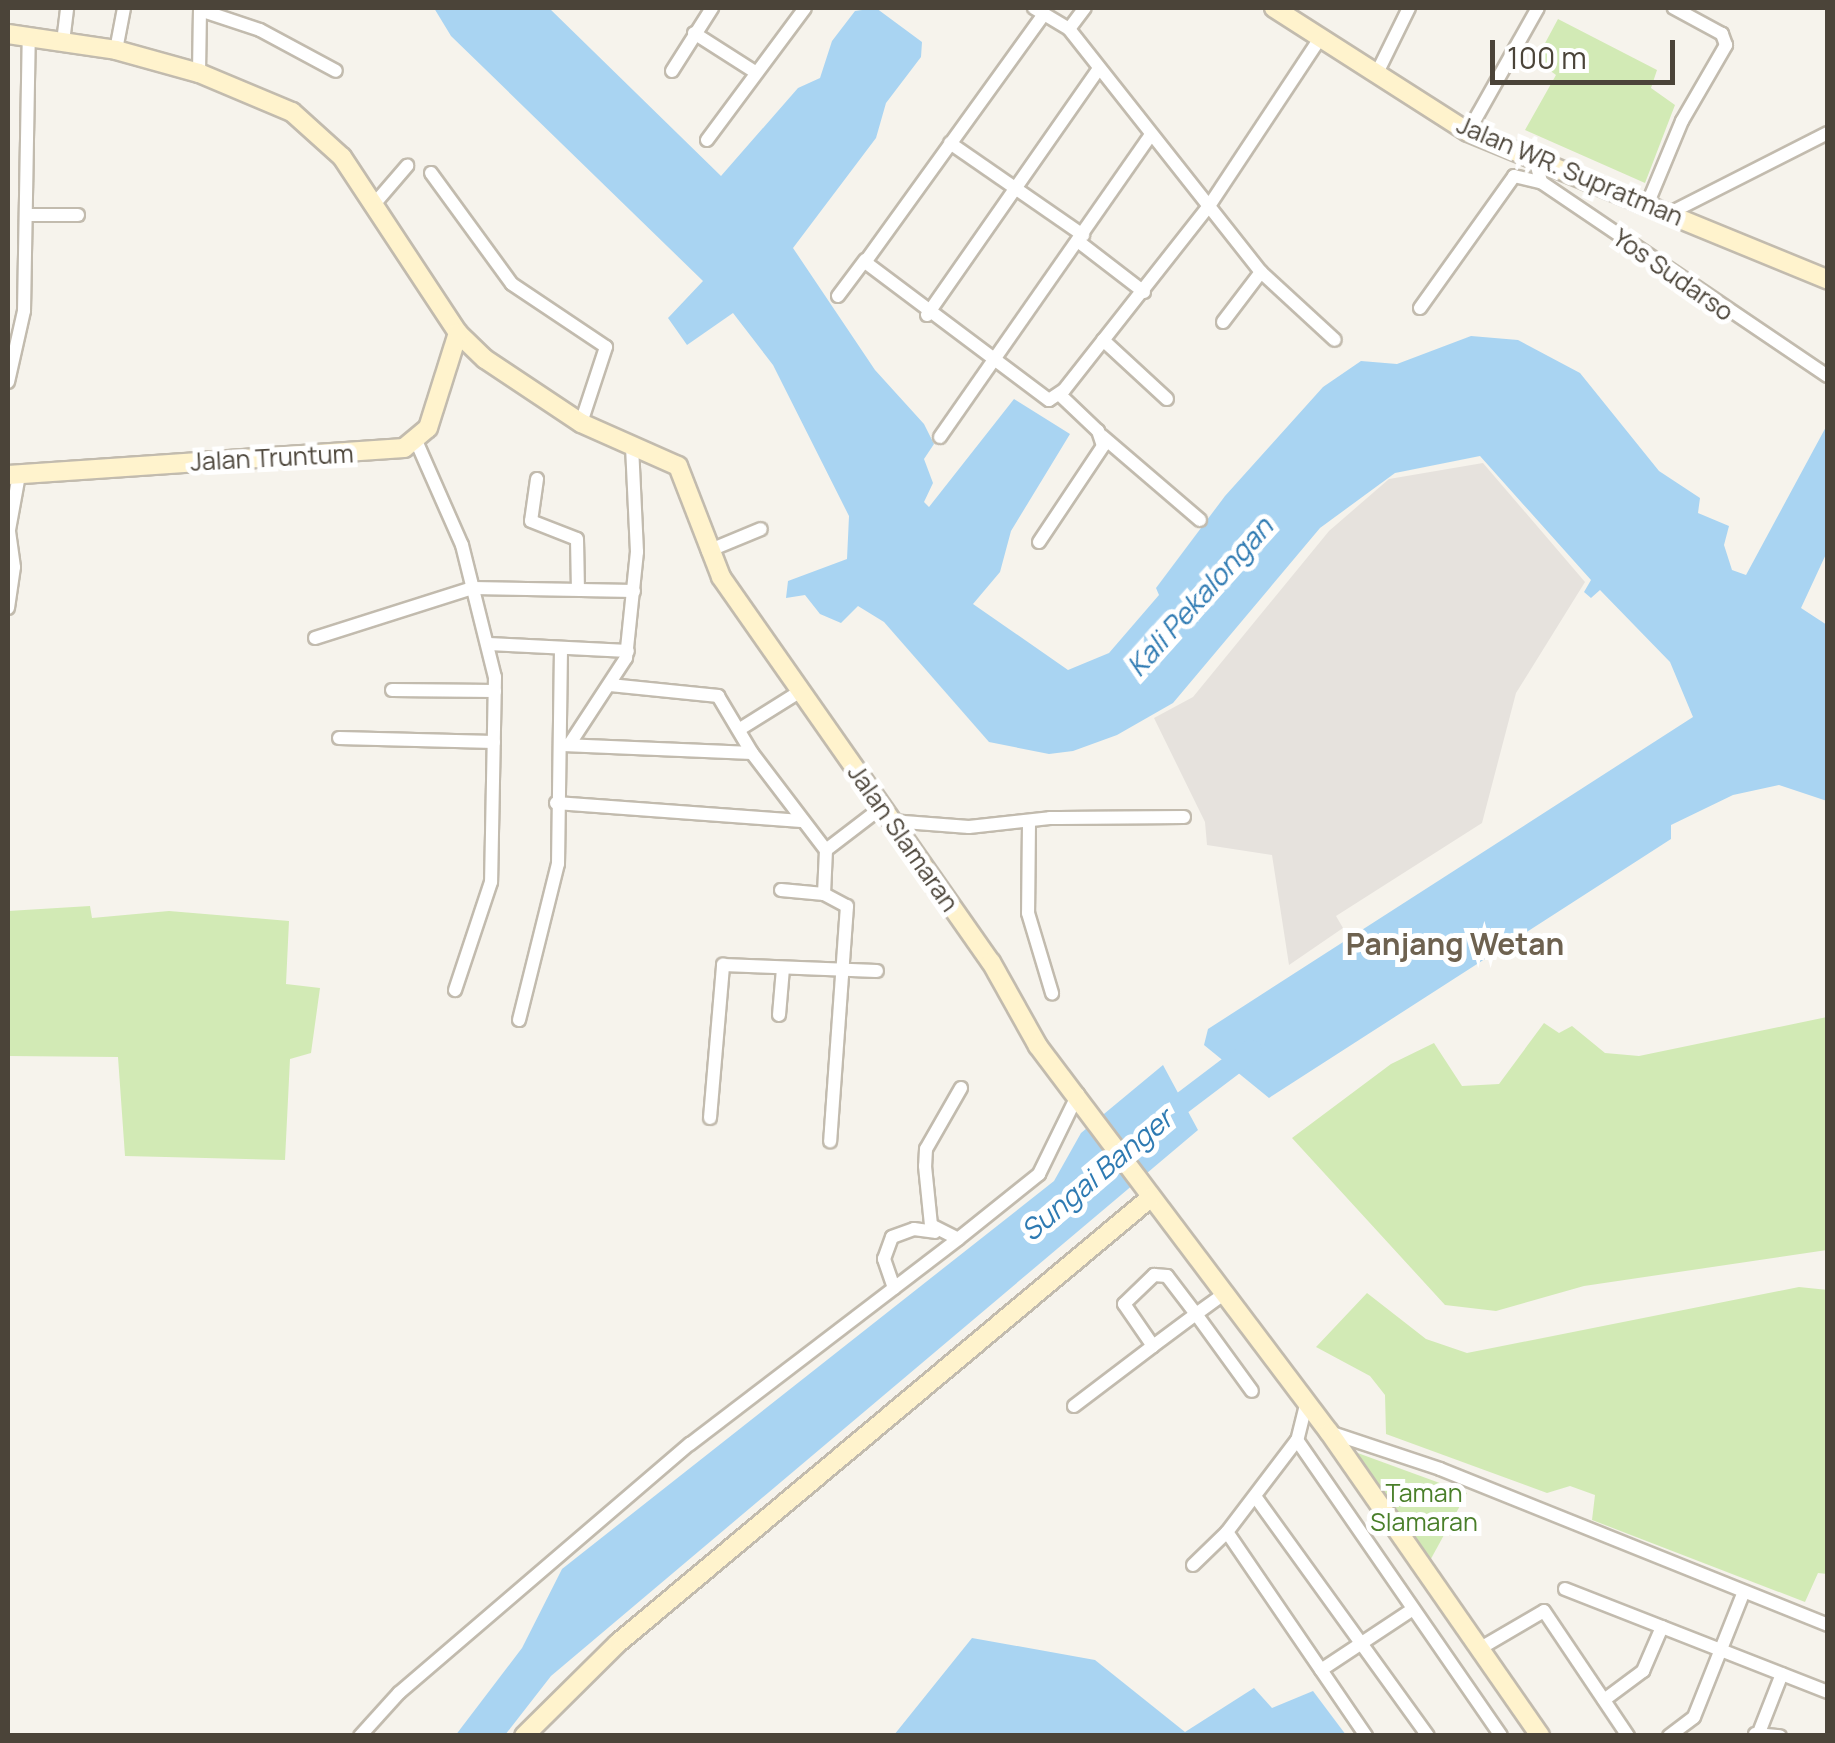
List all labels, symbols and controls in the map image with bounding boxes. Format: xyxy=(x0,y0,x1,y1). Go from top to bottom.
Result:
scale bar xyxy=(1495,20,1680,82)
text: 100 m xyxy=(1507,37,1587,78)
street label: Jalan WR. Supratman xyxy=(1452,110,1688,232)
street label: Yos Sudarso xyxy=(1607,223,1739,327)
street label: Jalan Truntum xyxy=(190,439,354,477)
water label: Kali Pekalongan xyxy=(1119,510,1279,682)
street label: Jalan Slamaran xyxy=(841,759,965,917)
district label: Panjang Wetan xyxy=(1346,926,1564,962)
water label: Sungai Banger xyxy=(1014,1101,1178,1247)
park label: Taman Slamaran xyxy=(1370,1479,1478,1538)

